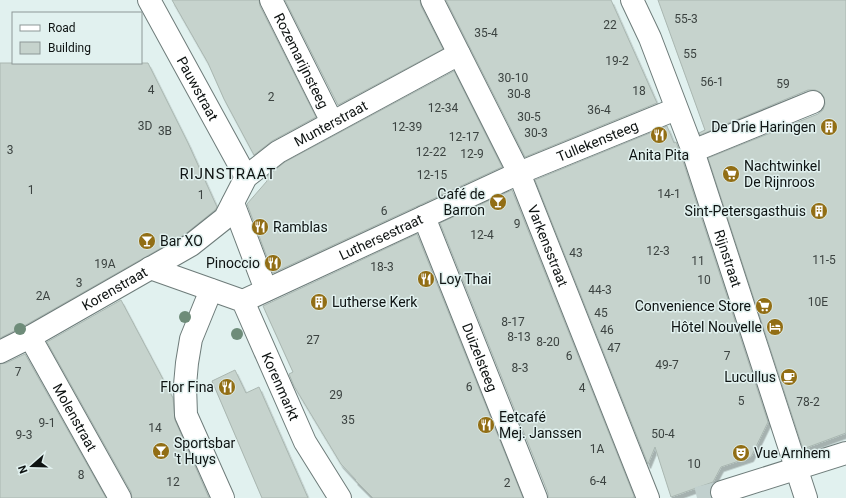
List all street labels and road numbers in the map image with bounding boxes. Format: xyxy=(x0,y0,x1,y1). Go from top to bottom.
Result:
street label: Rozemarijnsteeg xyxy=(271,10,332,111)
street label: Pauwstraat xyxy=(174,54,222,124)
street label: Munterstraat xyxy=(291,97,370,150)
street label: Tullekensteeg xyxy=(554,117,641,165)
street label: Varkensstraat xyxy=(525,203,571,289)
street label: Luthersestraat xyxy=(337,211,426,263)
street label: Rijnstraat xyxy=(711,228,745,290)
street label: Korenstraat xyxy=(79,264,150,314)
street label: Duizelsteeg xyxy=(459,321,501,394)
street label: Korenmarkt xyxy=(259,350,303,423)
street label: Molenstraat xyxy=(50,381,100,454)

